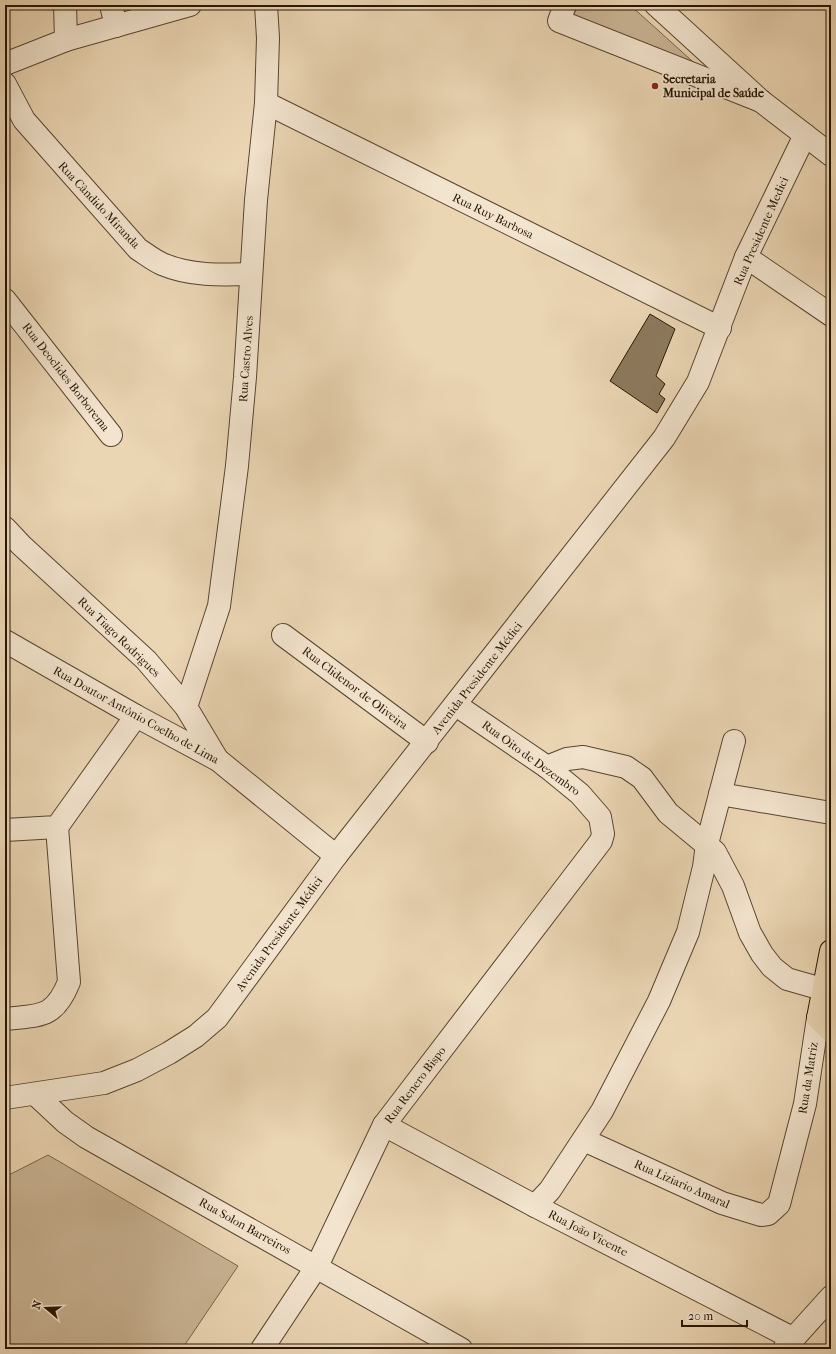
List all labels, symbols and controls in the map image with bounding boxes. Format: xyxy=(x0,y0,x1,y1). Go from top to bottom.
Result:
place label: Secretaria Municipal de Saúde xyxy=(662,72,764,101)
marker: Secretaria Municipal de Saúde xyxy=(650,81,660,91)
street label: Rua Cândido Miranda xyxy=(55,159,143,252)
street label: Rua Presidente Medici xyxy=(731,174,791,287)
street label: Rua Ruy Barbosa xyxy=(450,190,536,242)
street label: Rua Castro Alves xyxy=(236,315,256,403)
street label: Rua Deoclides Borborema xyxy=(19,320,113,434)
street label: Rua Tiago Rodrigues xyxy=(75,594,163,680)
street label: Avenida Presidente Médici xyxy=(428,619,525,738)
street label: Rua Clidenor de Oliveira xyxy=(299,644,411,733)
street label: Rua Doutor Antônio Coelho de Lima xyxy=(51,663,222,767)
street label: Rua Oito de Dezembro xyxy=(479,718,583,798)
street label: Avenida Presidente Médici xyxy=(232,874,326,995)
street label: Rua da Matriz xyxy=(795,1040,821,1115)
street label: Rua Renero Bispo xyxy=(381,1044,449,1126)
street label: Rua Liziario Amaral xyxy=(632,1157,733,1212)
street label: Rua Solon Barreiros xyxy=(197,1195,294,1257)
street label: Rua João Vicente xyxy=(546,1207,630,1259)
north arrow xyxy=(26,1288,66,1328)
text: N xyxy=(30,1298,45,1311)
scale bar xyxy=(682,1302,747,1328)
text: 20 m xyxy=(688,1309,713,1323)

